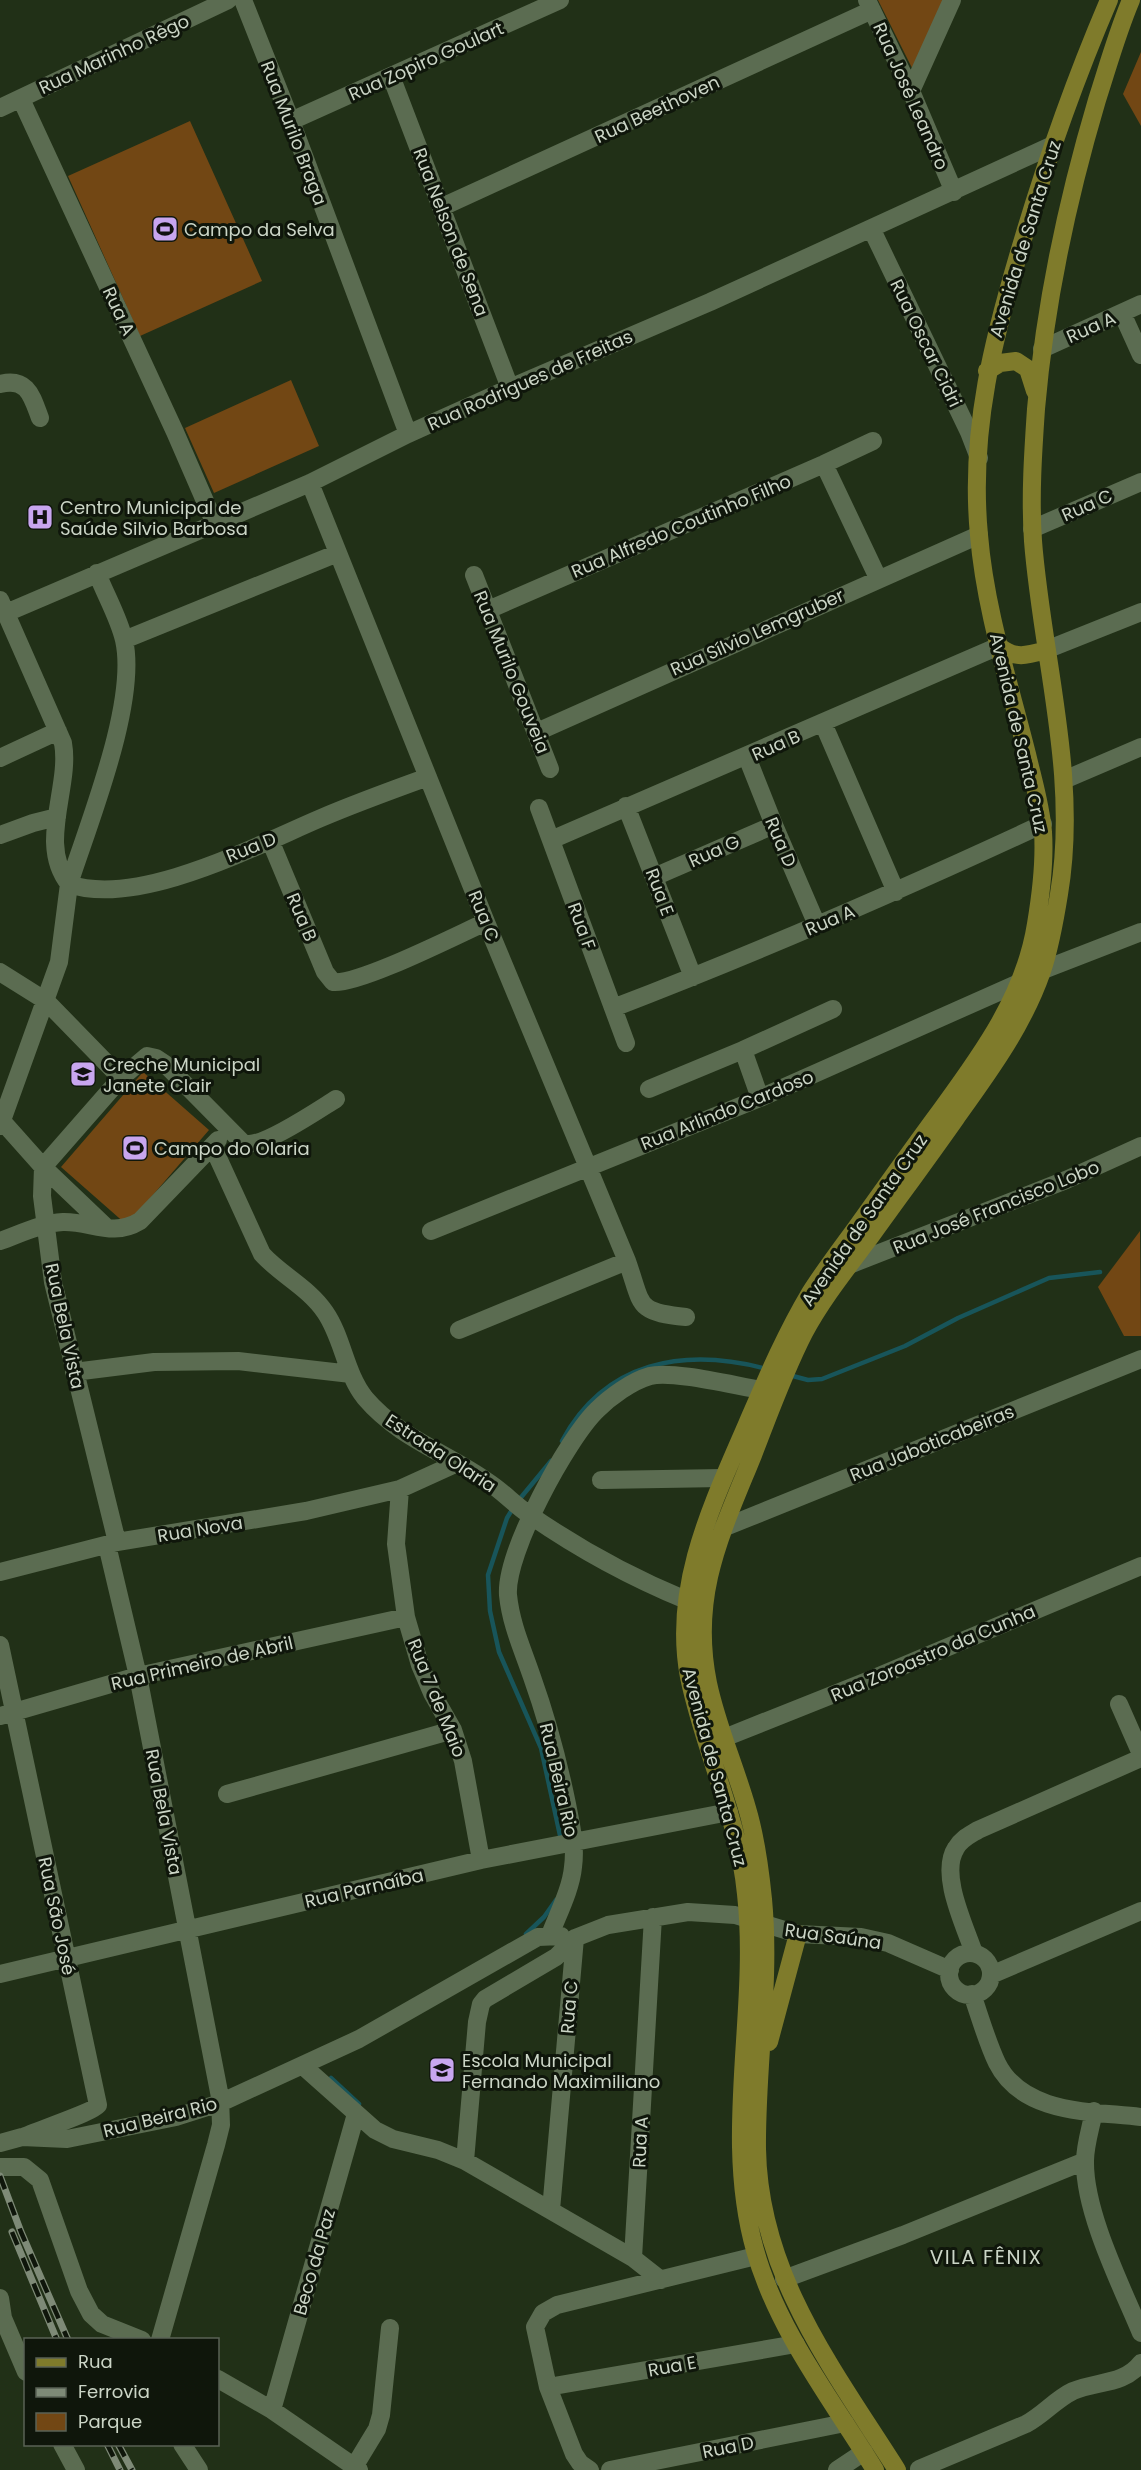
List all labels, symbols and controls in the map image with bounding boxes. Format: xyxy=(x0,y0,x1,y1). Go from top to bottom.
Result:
street label: Rua Marinho Rêgo xyxy=(35,8,193,100)
street label: Rua Zopiro Goulart xyxy=(345,16,507,106)
street label: Rua José Leandro xyxy=(867,18,955,174)
street label: Rua Murilo Braga xyxy=(255,57,333,209)
street label: Rua Beethoven xyxy=(590,69,724,149)
street label: Avenida de Santa Cruz xyxy=(983,137,1067,341)
street label: Rua Nelson de Sena xyxy=(407,144,495,320)
sports icon: Campo da Selva xyxy=(150,214,180,244)
place label: Campo da Selva xyxy=(184,217,335,242)
street label: Rua Oscar Cidri xyxy=(884,275,968,411)
street label: Rua A xyxy=(97,282,141,340)
street label: Rua A xyxy=(1062,305,1120,349)
street label: Rua Rodrigues de Freitas xyxy=(424,323,636,437)
street label: Rua Alfredo Coutinho Filho xyxy=(567,468,795,584)
street label: Rua C xyxy=(1058,483,1116,527)
place label: Centro Municipal de Saúde Silvio Barbosa xyxy=(60,495,248,541)
hospital icon: Centro Municipal de Saúde Silvio Barbosa xyxy=(25,502,55,532)
street label: Rua Sílvio Lemgruber xyxy=(666,582,848,682)
street label: Rua Murilo Gouveia xyxy=(468,587,556,757)
street label: Avenida de Santa Cruz xyxy=(984,630,1054,836)
street label: Rua B xyxy=(748,723,804,767)
street label: Rua D xyxy=(759,813,803,871)
street label: Rua D xyxy=(222,826,280,868)
street label: Rua G xyxy=(684,829,744,873)
street label: Rua E xyxy=(640,865,680,919)
street label: Rua C xyxy=(462,887,506,945)
street label: Rua B xyxy=(281,889,323,945)
street label: Rua A xyxy=(801,898,859,942)
street label: Rua F xyxy=(562,899,602,953)
place label: Creche Municipal Janete Clair xyxy=(103,1052,260,1098)
school or university icon: Creche Municipal Janete Clair xyxy=(68,1059,98,1089)
street label: Rua Arlindo Cardoso xyxy=(637,1064,817,1156)
street label: Avenida de Santa Cruz xyxy=(795,1129,933,1311)
sports icon: Campo do Olaria xyxy=(120,1133,150,1163)
place label: Campo do Olaria xyxy=(154,1136,310,1161)
street label: Rua José Francisco Lobo xyxy=(889,1154,1103,1260)
street label: Rua Bela Vista xyxy=(39,1261,91,1391)
street label: Rua Jaboticabeiras xyxy=(846,1399,1018,1487)
street label: Estrada Olaria xyxy=(381,1408,501,1498)
street label: Rua Nova xyxy=(156,1510,244,1548)
street label: Rua Zoroastro da Cunha xyxy=(827,1599,1039,1707)
street label: Rua Primeiro de Abril xyxy=(108,1630,296,1696)
street label: Rua 7 de Maio xyxy=(402,1635,472,1761)
street label: Avenida de Santa Cruz xyxy=(676,1665,754,1869)
street label: Rua Beira Rio xyxy=(534,1720,584,1840)
street label: Rua Bela Vista xyxy=(140,1747,188,1877)
street label: Rua São José xyxy=(32,1855,82,1977)
street label: Rua Parnaíba xyxy=(302,1862,426,1914)
street label: Rua Saúna xyxy=(783,1917,883,1955)
street label: Rua C xyxy=(554,1979,584,2035)
place label: Escola Municipal Fernando Maximiliano xyxy=(462,2048,660,2094)
school or university icon: Escola Municipal Fernando Maximiliano xyxy=(427,2055,457,2085)
street label: Rua Beira Rio xyxy=(100,2091,220,2143)
street label: Rua A xyxy=(626,2116,654,2168)
street label: Beco da Paz xyxy=(287,2206,341,2318)
district label: VILA FÊNIX xyxy=(930,2243,1042,2271)
legend xyxy=(24,2338,219,2446)
text: Rua xyxy=(78,2349,113,2374)
street label: Rua E xyxy=(646,2349,698,2383)
text: Ferrovia xyxy=(78,2379,150,2404)
text: Parque xyxy=(78,2409,142,2434)
street label: Rua D xyxy=(700,2430,756,2464)

